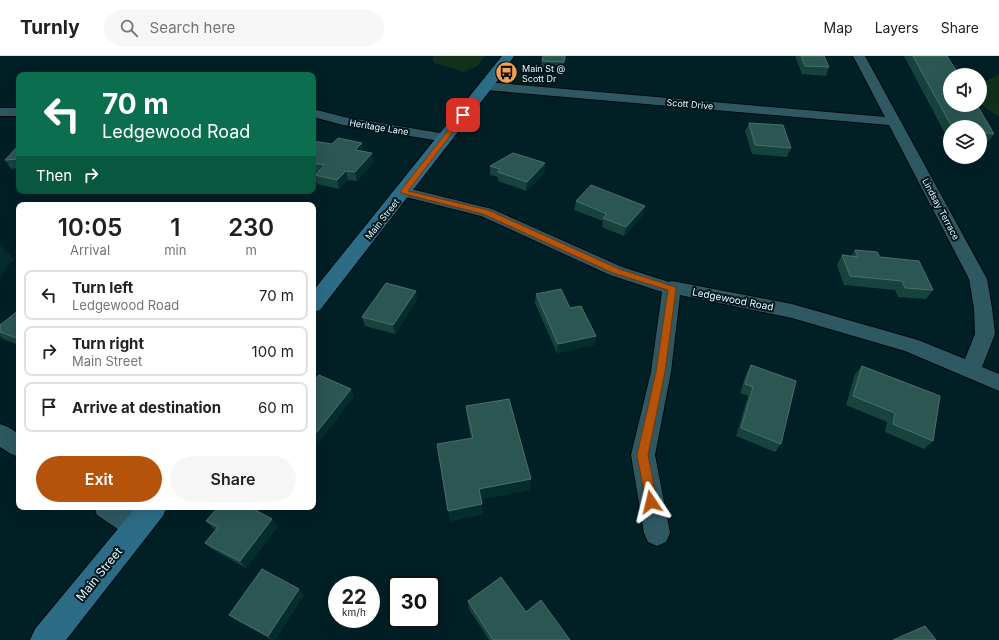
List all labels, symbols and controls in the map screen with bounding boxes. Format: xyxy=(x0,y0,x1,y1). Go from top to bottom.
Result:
search box xyxy=(104,10,384,46)
text: Turnly xyxy=(20,16,80,39)
icon: search xyxy=(118,17,140,39)
text: Search here xyxy=(150,18,235,37)
text: Map xyxy=(824,19,853,36)
text: Layers xyxy=(875,19,919,36)
text: Share xyxy=(941,19,979,36)
bus stop icon: Main St @ Scott Dr xyxy=(494,60,520,86)
place label: Main St @ Scott Dr xyxy=(522,63,565,84)
map controls xyxy=(943,68,987,164)
button: sound xyxy=(943,68,987,112)
text: 70 m xyxy=(102,87,169,121)
icon: left xyxy=(36,88,88,140)
street label: Scott Drive xyxy=(666,96,714,112)
pin xyxy=(446,98,480,132)
icon: arrive xyxy=(452,104,474,126)
street label: Heritage Lane xyxy=(349,117,409,137)
button: layers xyxy=(943,120,987,164)
text: Ledgewood Road xyxy=(102,121,250,142)
icon: right xyxy=(80,164,102,186)
text: Then xyxy=(36,166,72,185)
street label: Lindsay Terrace xyxy=(920,176,962,242)
street label: Main Street xyxy=(363,196,401,242)
text: 10:05 xyxy=(58,213,122,242)
text: 1 xyxy=(170,213,180,242)
text: 230 xyxy=(228,213,274,242)
text: Arrival xyxy=(70,242,110,258)
text: min xyxy=(164,242,186,258)
text: m xyxy=(245,242,257,258)
text: Turn left xyxy=(72,278,133,297)
icon: left xyxy=(38,284,60,306)
street label: Ledgewood Road xyxy=(691,285,775,313)
text: 70 m xyxy=(259,286,294,305)
text: Ledgewood Road xyxy=(72,297,179,313)
text: Turn right xyxy=(72,334,144,353)
icon: right xyxy=(38,340,60,362)
text: 100 m xyxy=(252,342,294,361)
text: Main Street xyxy=(72,353,142,369)
icon: arrive xyxy=(38,396,60,418)
text: Arrive at destination xyxy=(72,398,221,417)
text: 60 m xyxy=(258,398,294,417)
button: Exit xyxy=(36,456,162,502)
button: Share xyxy=(170,456,296,502)
position arrow xyxy=(630,481,672,523)
street label: Main Street xyxy=(73,544,125,604)
speed limit sign: 30 xyxy=(388,576,440,628)
text: 22 xyxy=(341,585,367,609)
text: km/h xyxy=(342,606,366,618)

